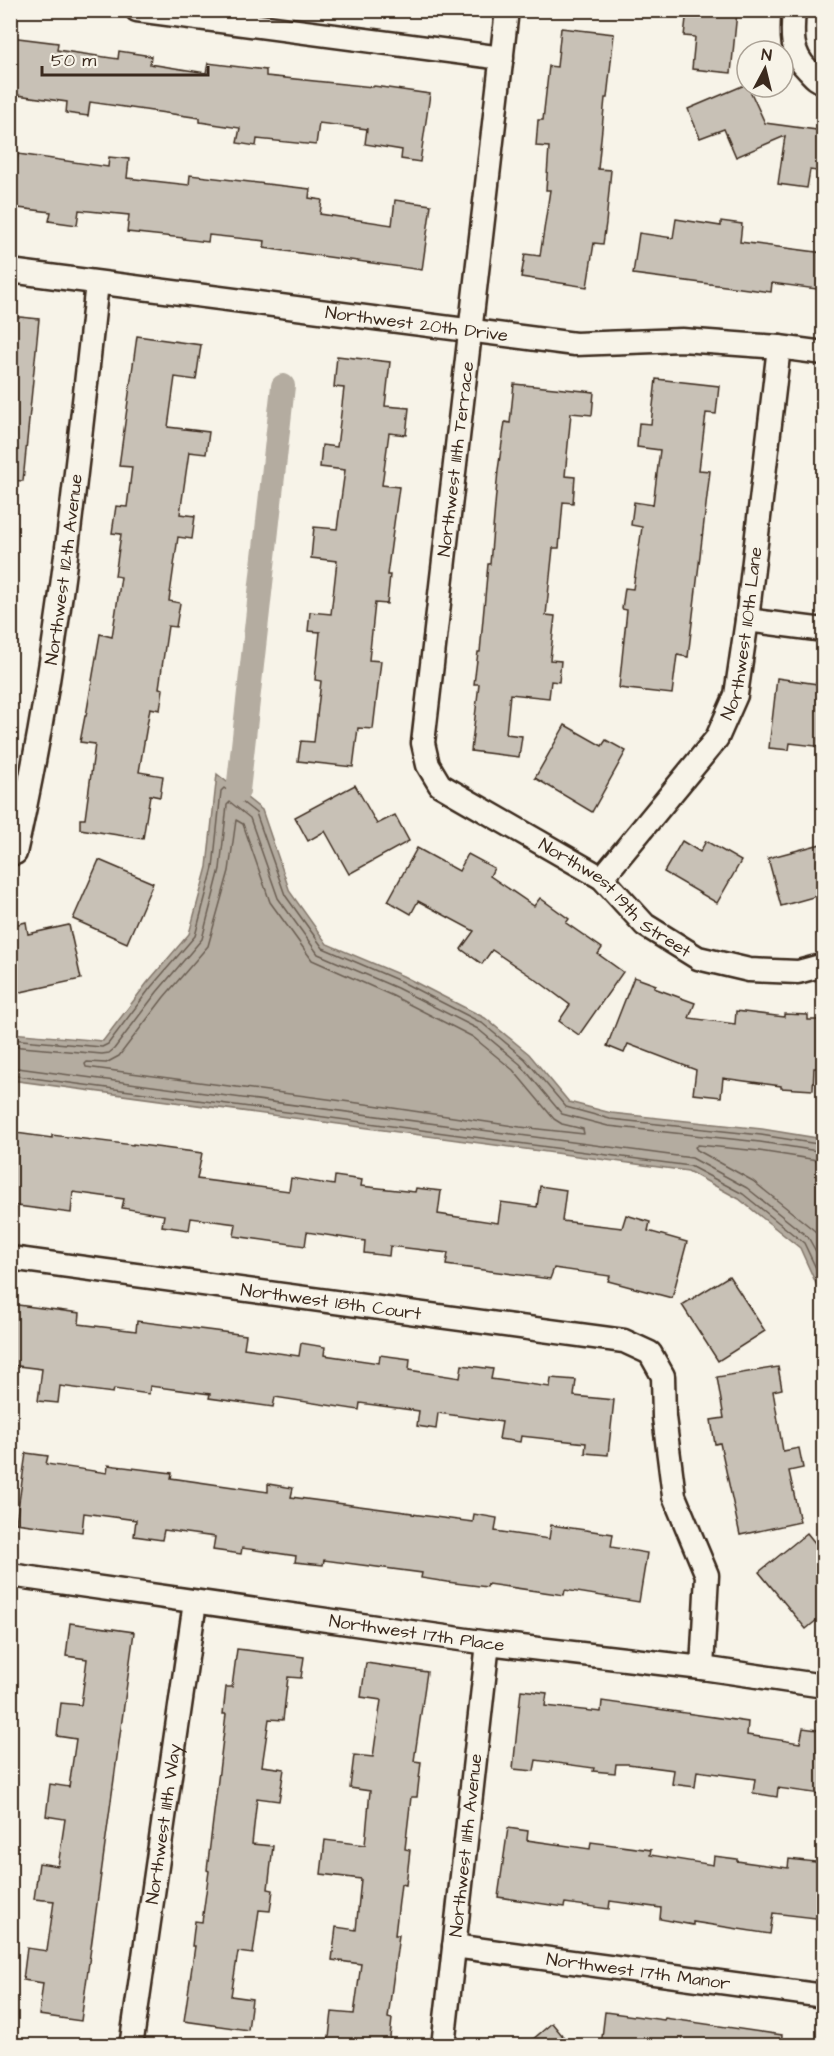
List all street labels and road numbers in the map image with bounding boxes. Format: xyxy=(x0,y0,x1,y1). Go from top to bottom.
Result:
street label: Northwest 20th Drive xyxy=(324,299,510,348)
street label: Northwest 111th Terrace xyxy=(432,360,480,558)
street label: Northwest 112th Avenue xyxy=(38,472,88,666)
street label: Northwest 110th Lane xyxy=(714,545,768,724)
street label: Northwest 19th Street xyxy=(534,832,697,964)
street label: Northwest 18th Court xyxy=(239,1277,424,1326)
street label: Northwest 17th Place xyxy=(328,1608,506,1657)
street label: Northwest 111th Way xyxy=(139,1742,188,1906)
street label: Northwest 111th Avenue xyxy=(443,1752,488,1938)
street label: Northwest 17th Manor xyxy=(545,1946,732,1996)

